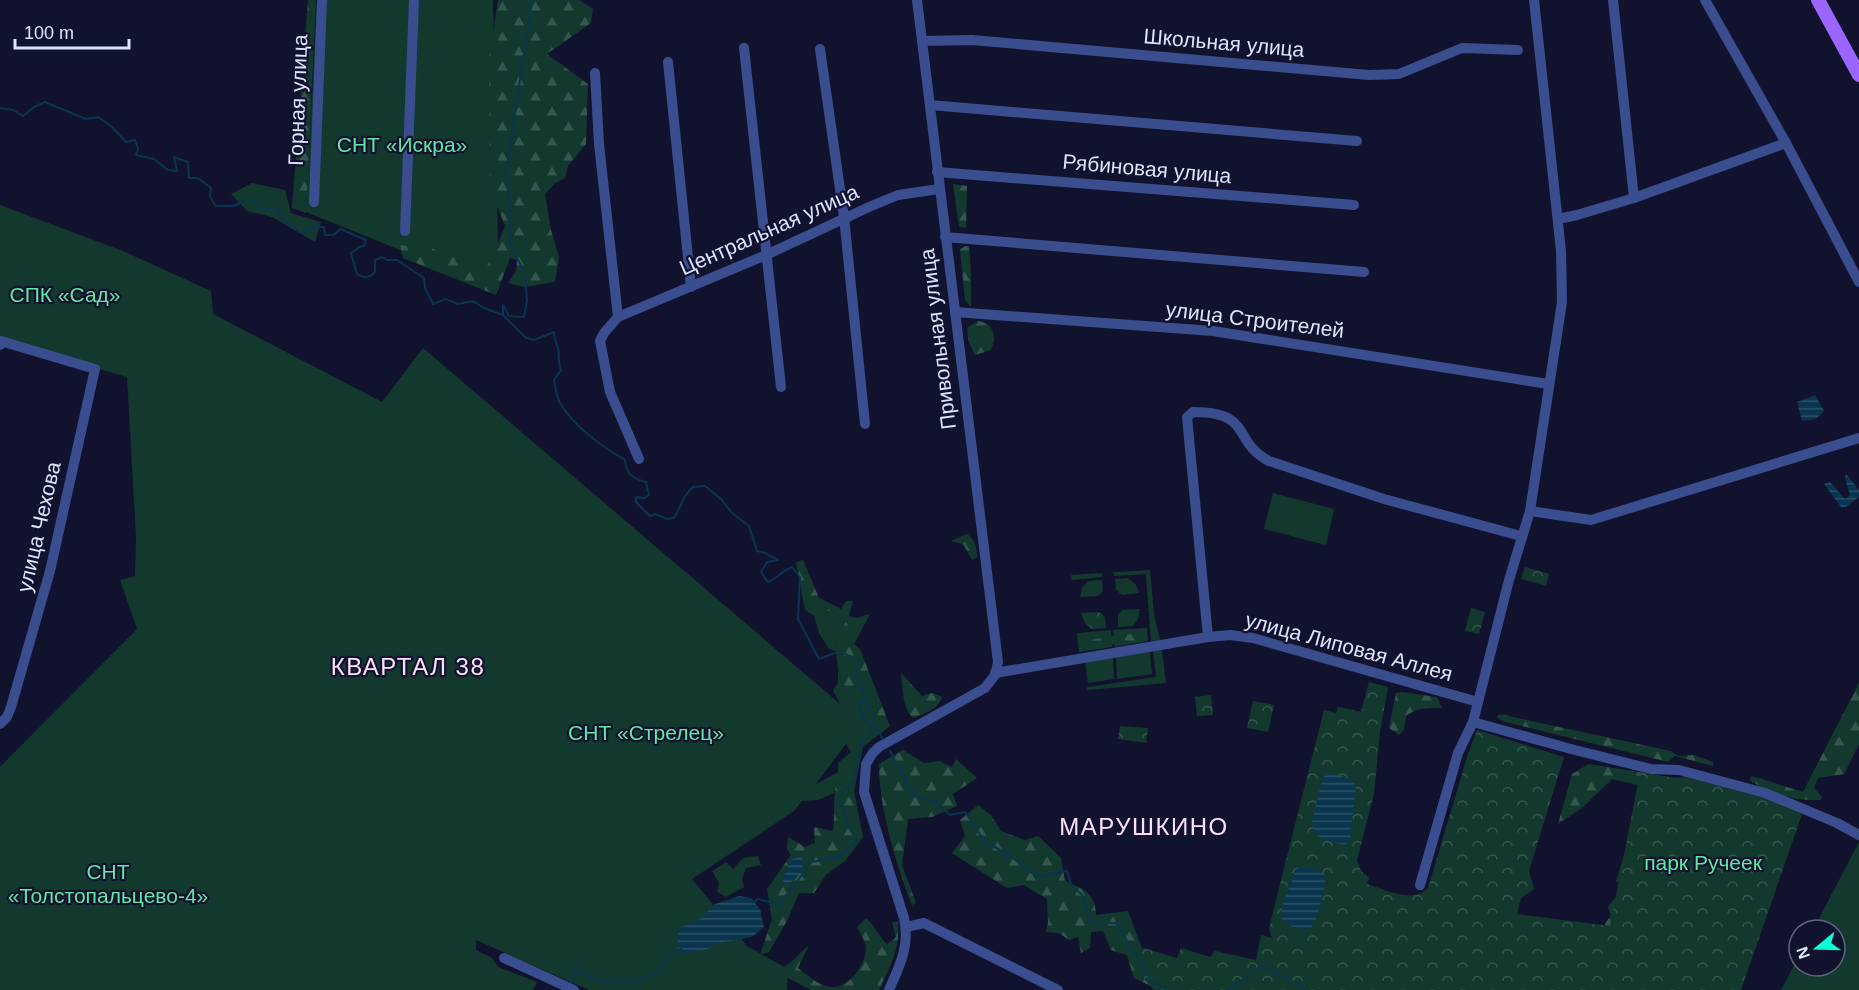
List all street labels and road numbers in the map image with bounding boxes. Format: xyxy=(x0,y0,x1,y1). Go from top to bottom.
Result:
street label: Школьная улица xyxy=(1143,24,1306,61)
street label: Горная улица xyxy=(284,34,311,166)
street label: Рябиновая улица xyxy=(1062,150,1233,187)
street label: Центральная улица xyxy=(676,180,862,279)
street label: Привольная улица xyxy=(915,247,960,431)
street label: улица Строителей xyxy=(1165,297,1346,342)
street label: улица Чехова xyxy=(12,459,65,594)
street label: улица Липовая Аллея xyxy=(1243,608,1455,685)

